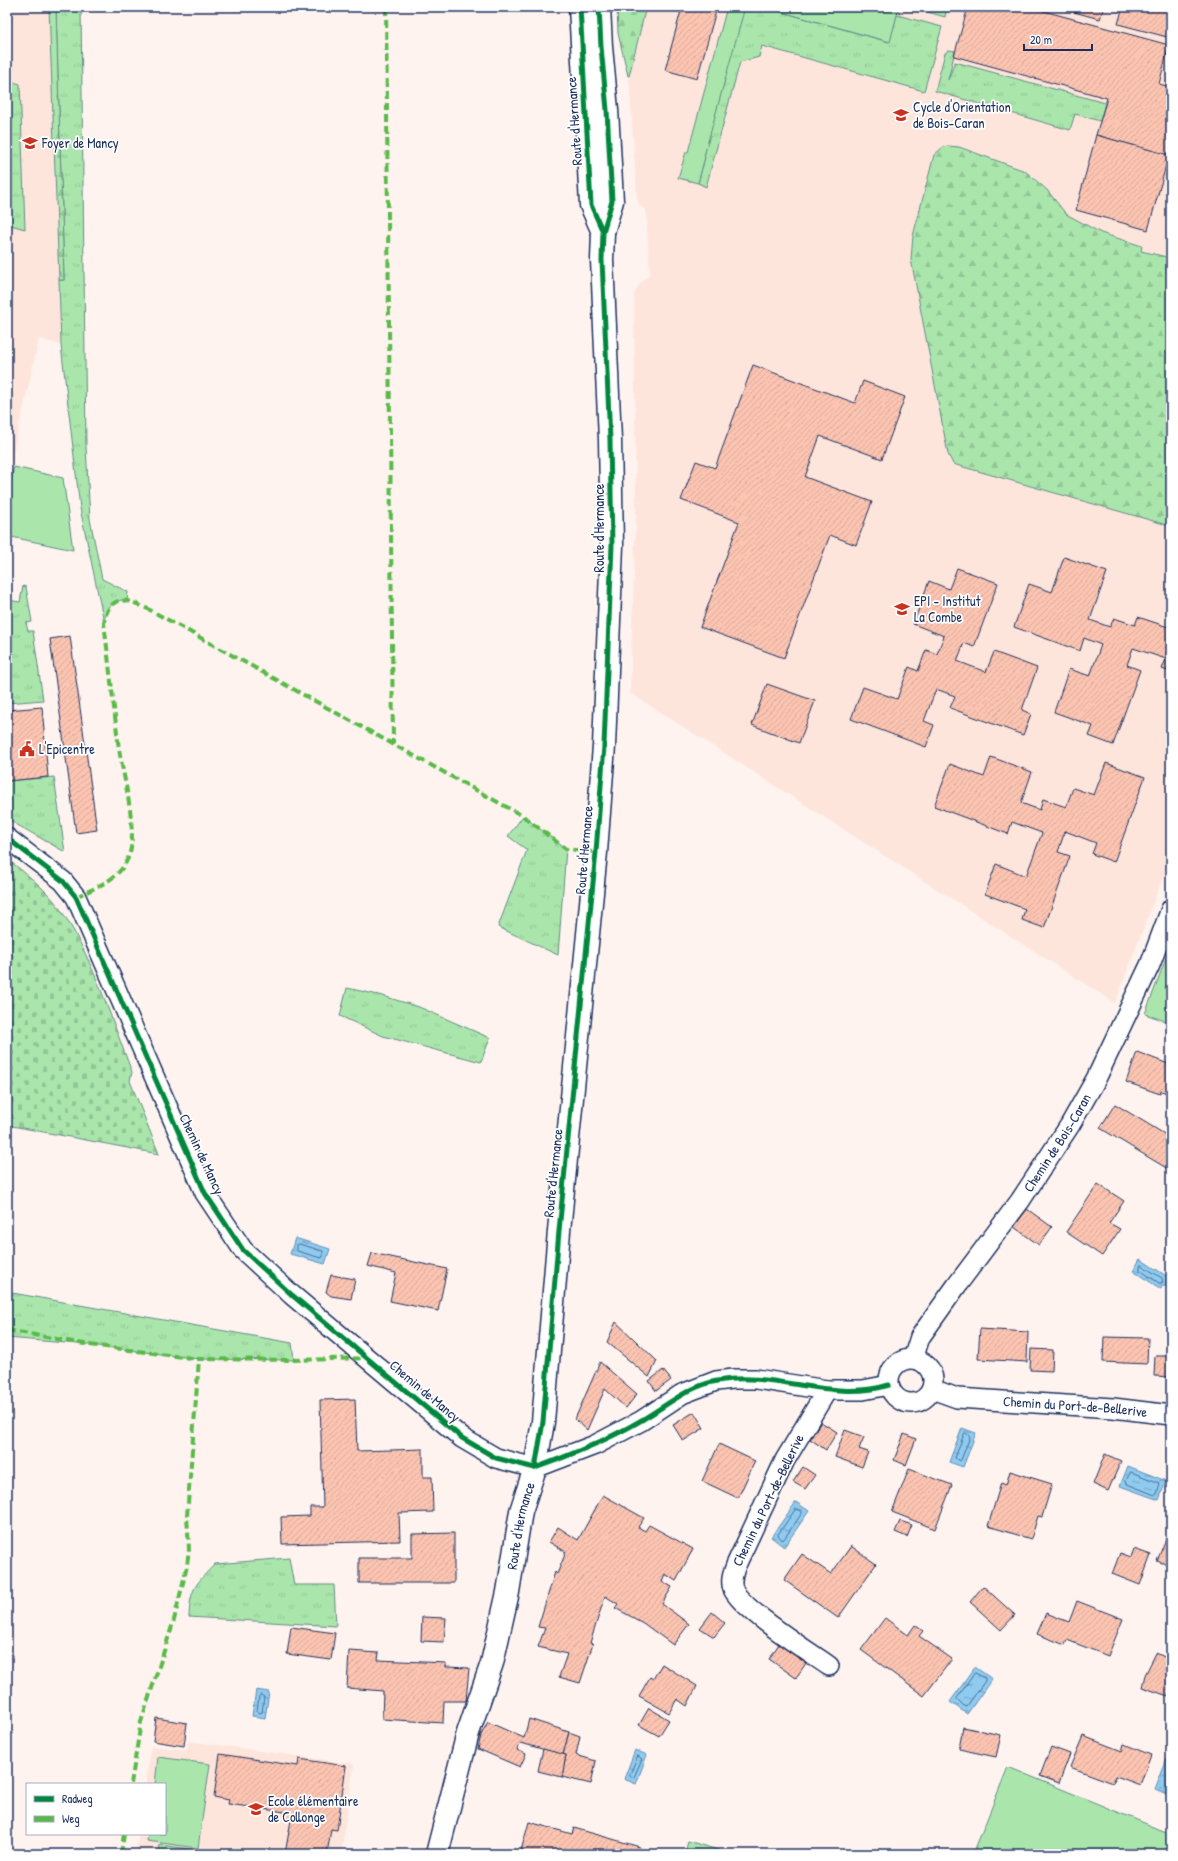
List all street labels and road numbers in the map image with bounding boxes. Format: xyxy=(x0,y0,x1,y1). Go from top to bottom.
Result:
street label: Route d'Hermance xyxy=(561,76,586,166)
street label: Route d'Hermance xyxy=(589,483,608,572)
street label: Route d'Hermance xyxy=(570,804,597,895)
street label: Chemin de Bois-Caran xyxy=(1019,1090,1095,1195)
street label: Chemin de Mancy xyxy=(175,1110,229,1198)
street label: Route d'Hermance xyxy=(538,1127,567,1218)
street label: Chemin de Mancy xyxy=(385,1355,465,1427)
street label: Chemin du Port-de-Bellerive xyxy=(1002,1391,1149,1421)
street label: Chemin du Port-de-Bellerive xyxy=(727,1430,808,1569)
street label: Route d'Hermance xyxy=(502,1479,539,1571)

